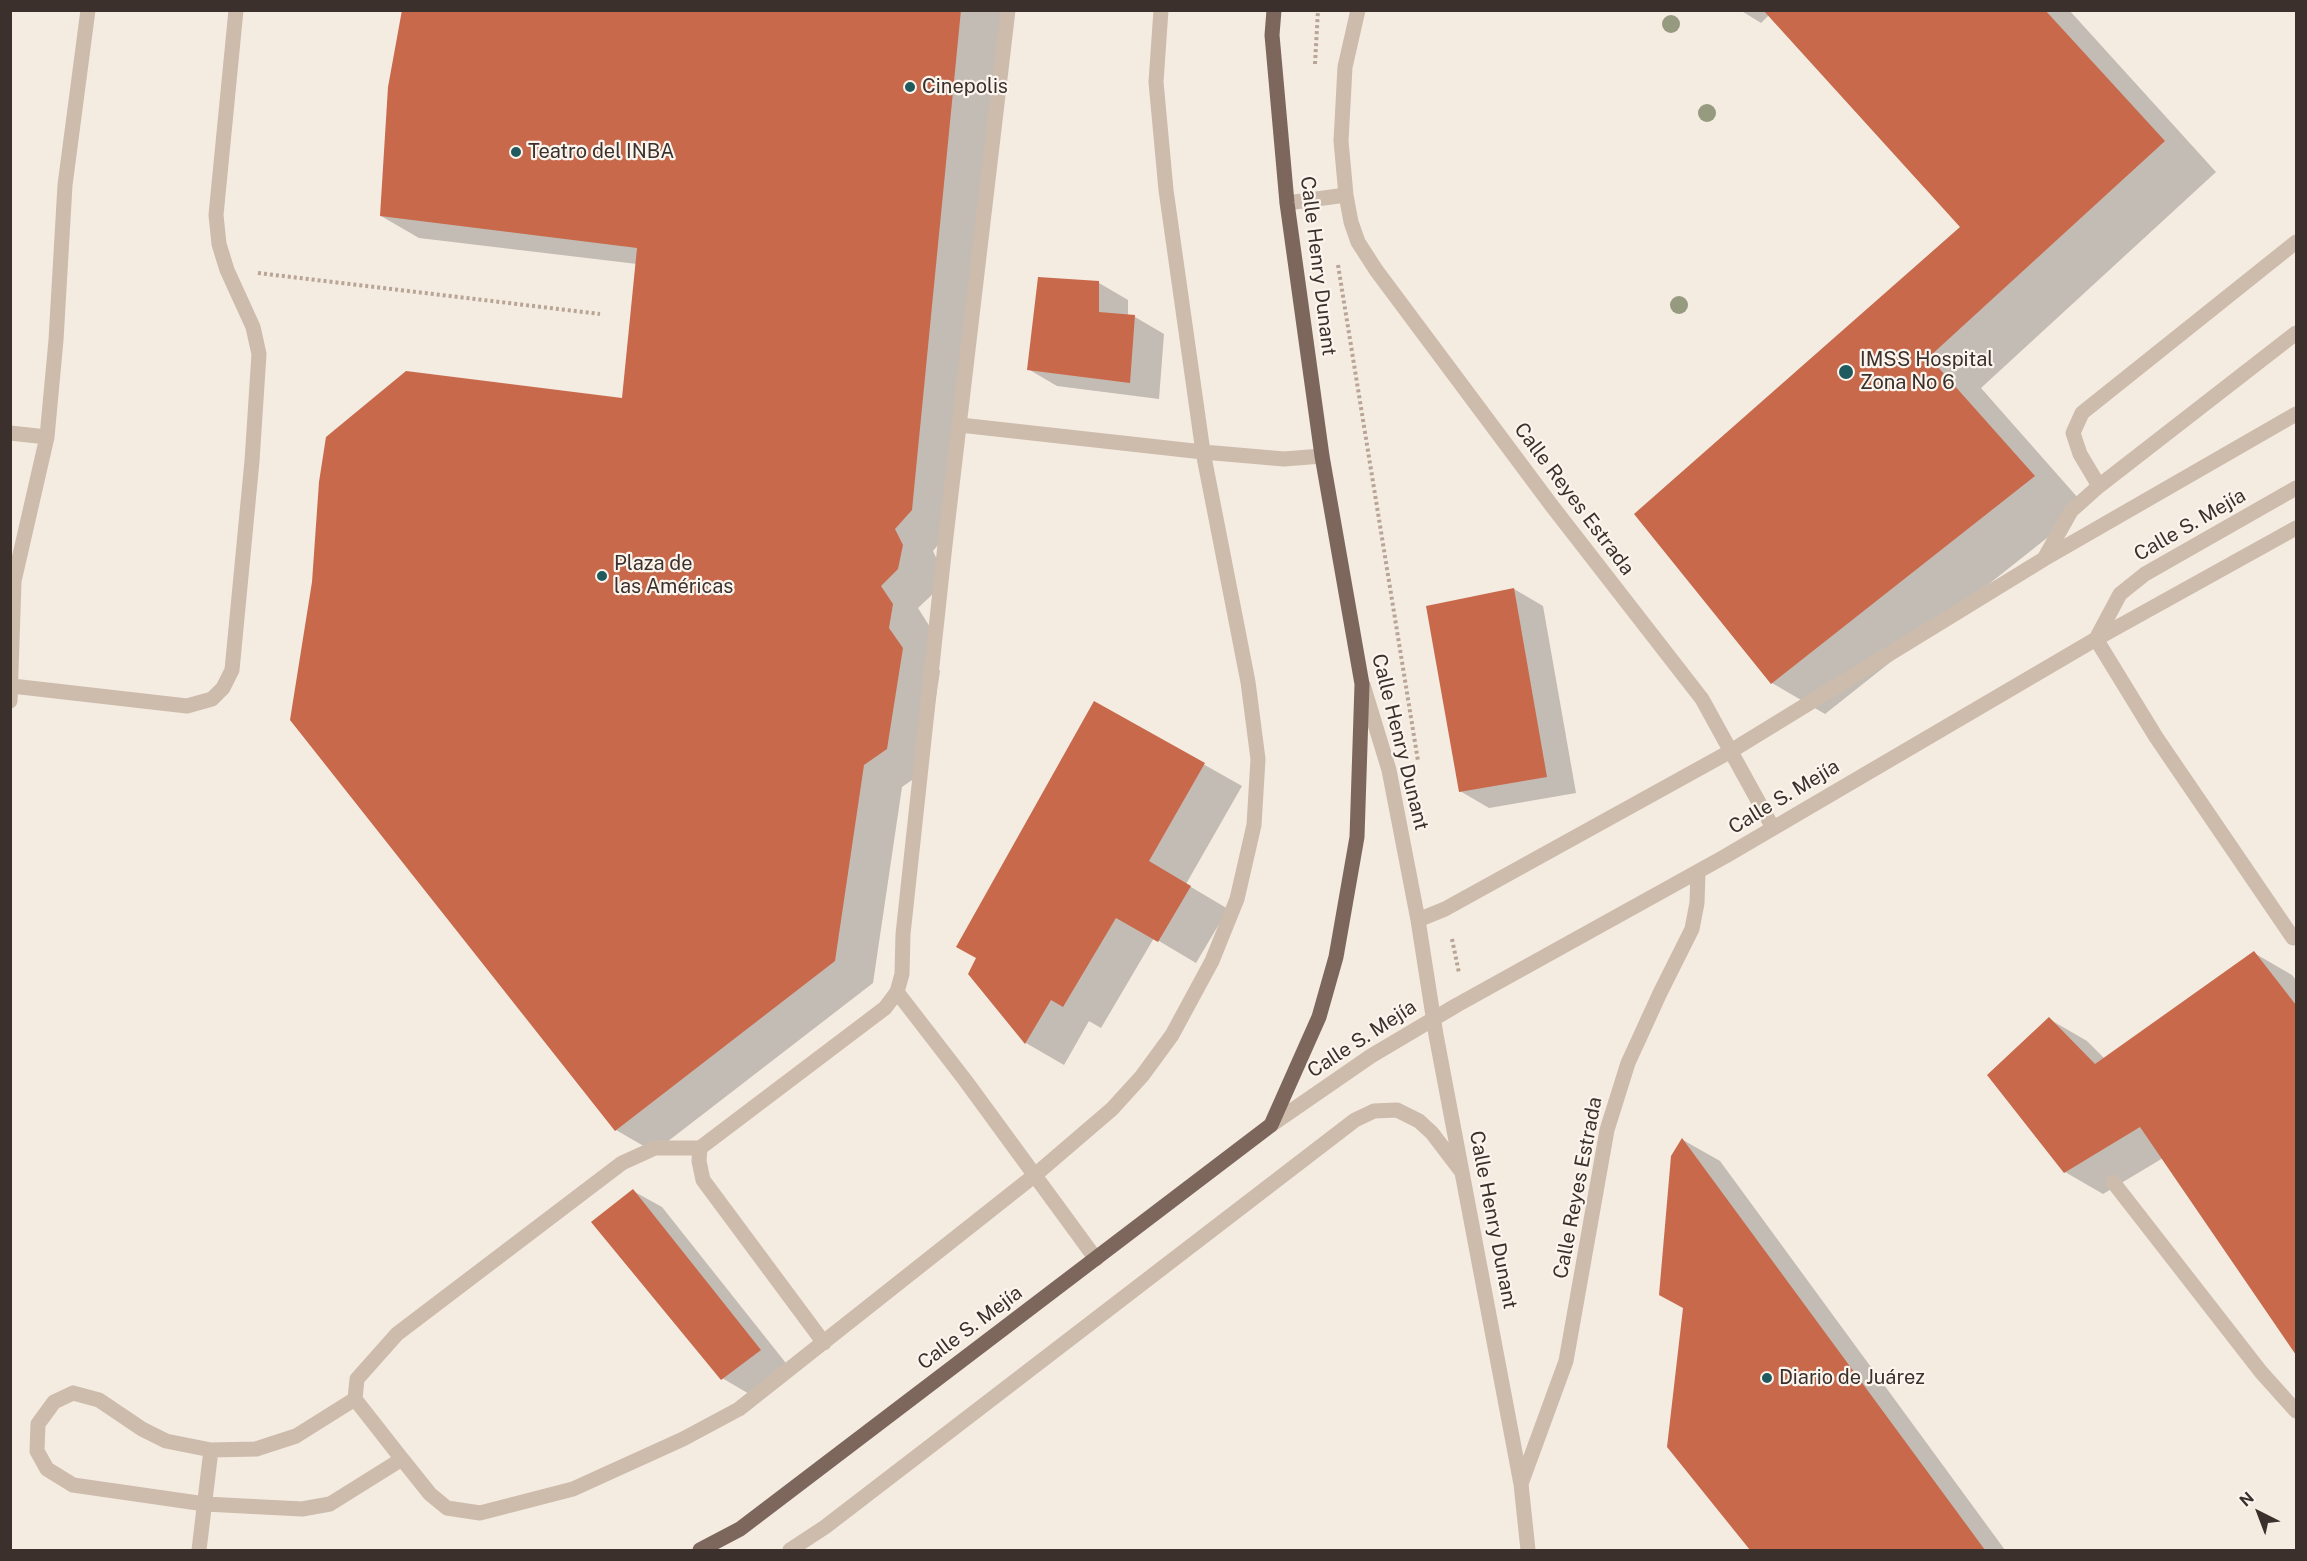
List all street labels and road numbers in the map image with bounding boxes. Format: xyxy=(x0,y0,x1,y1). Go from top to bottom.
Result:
street label: Calle Henry Dunant xyxy=(1295,175,1341,357)
street label: Calle Reyes Estrada xyxy=(1509,418,1639,580)
street label: Calle S. Mejía xyxy=(2130,483,2250,567)
street label: Calle Henry Dunant xyxy=(1366,651,1434,833)
street label: Calle S. Mejía xyxy=(1724,755,1844,839)
street label: Calle S. Mejía xyxy=(1303,995,1421,1083)
street label: Calle Reyes Estrada xyxy=(1549,1095,1607,1281)
street label: Calle Henry Dunant xyxy=(1464,1129,1522,1311)
street label: Calle S. Mejía xyxy=(913,1281,1027,1375)

